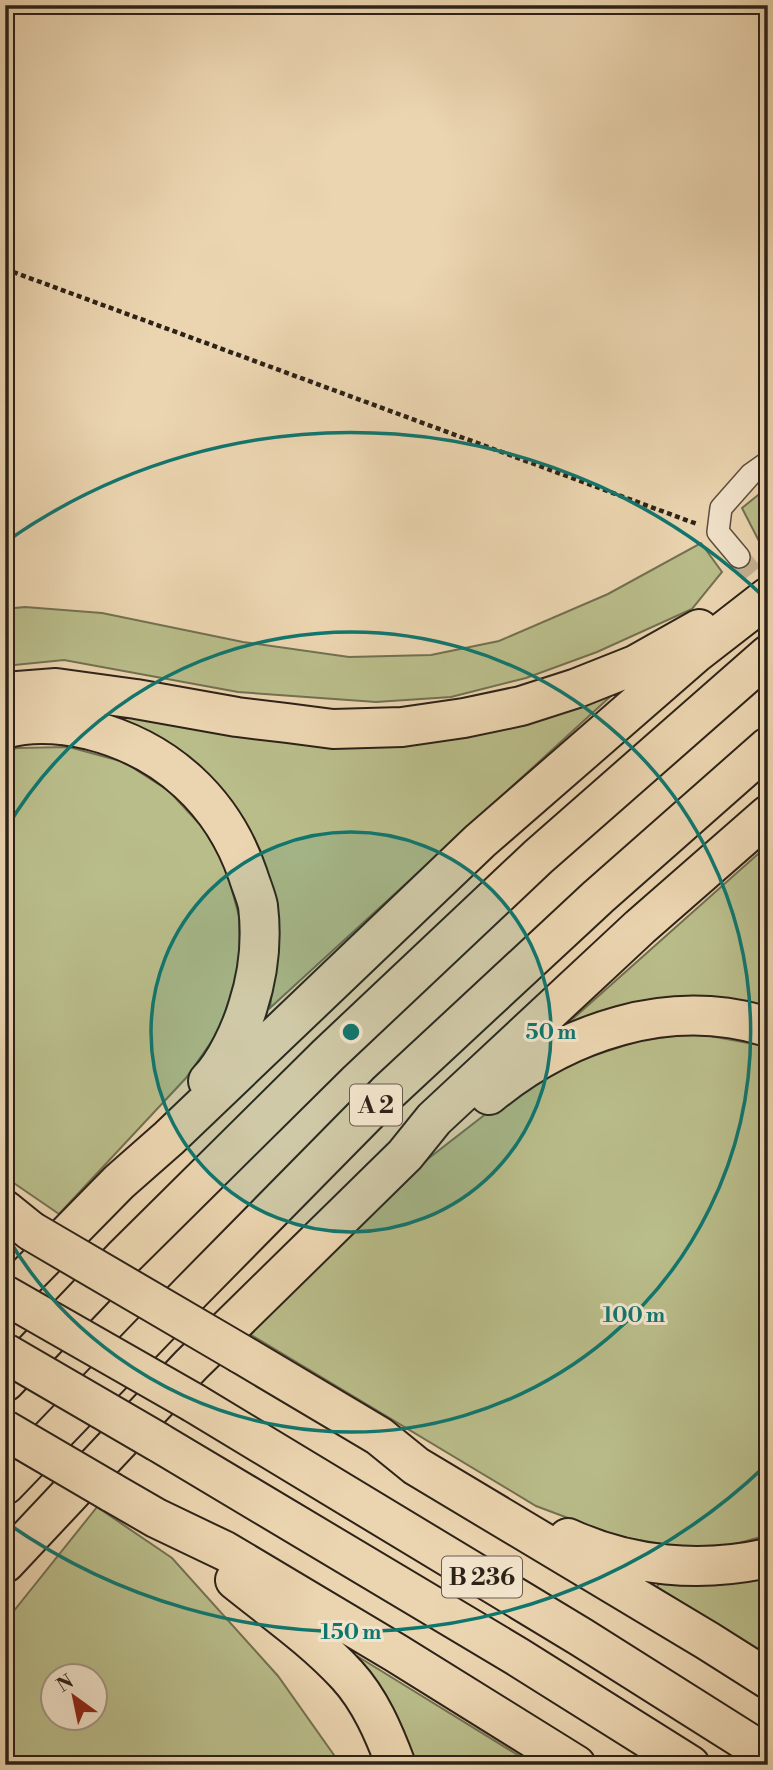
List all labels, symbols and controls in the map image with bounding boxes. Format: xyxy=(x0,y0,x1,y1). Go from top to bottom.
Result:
centre of rings xyxy=(339,1020,363,1044)
text: 50 m xyxy=(526,1020,576,1046)
road number: A 2 xyxy=(350,1084,402,1126)
text: 100 m xyxy=(603,1303,665,1329)
road number: B 236 xyxy=(442,1556,522,1597)
text: 150 m xyxy=(321,1620,381,1646)
north arrow xyxy=(38,1662,108,1732)
text: N xyxy=(52,1669,78,1698)

